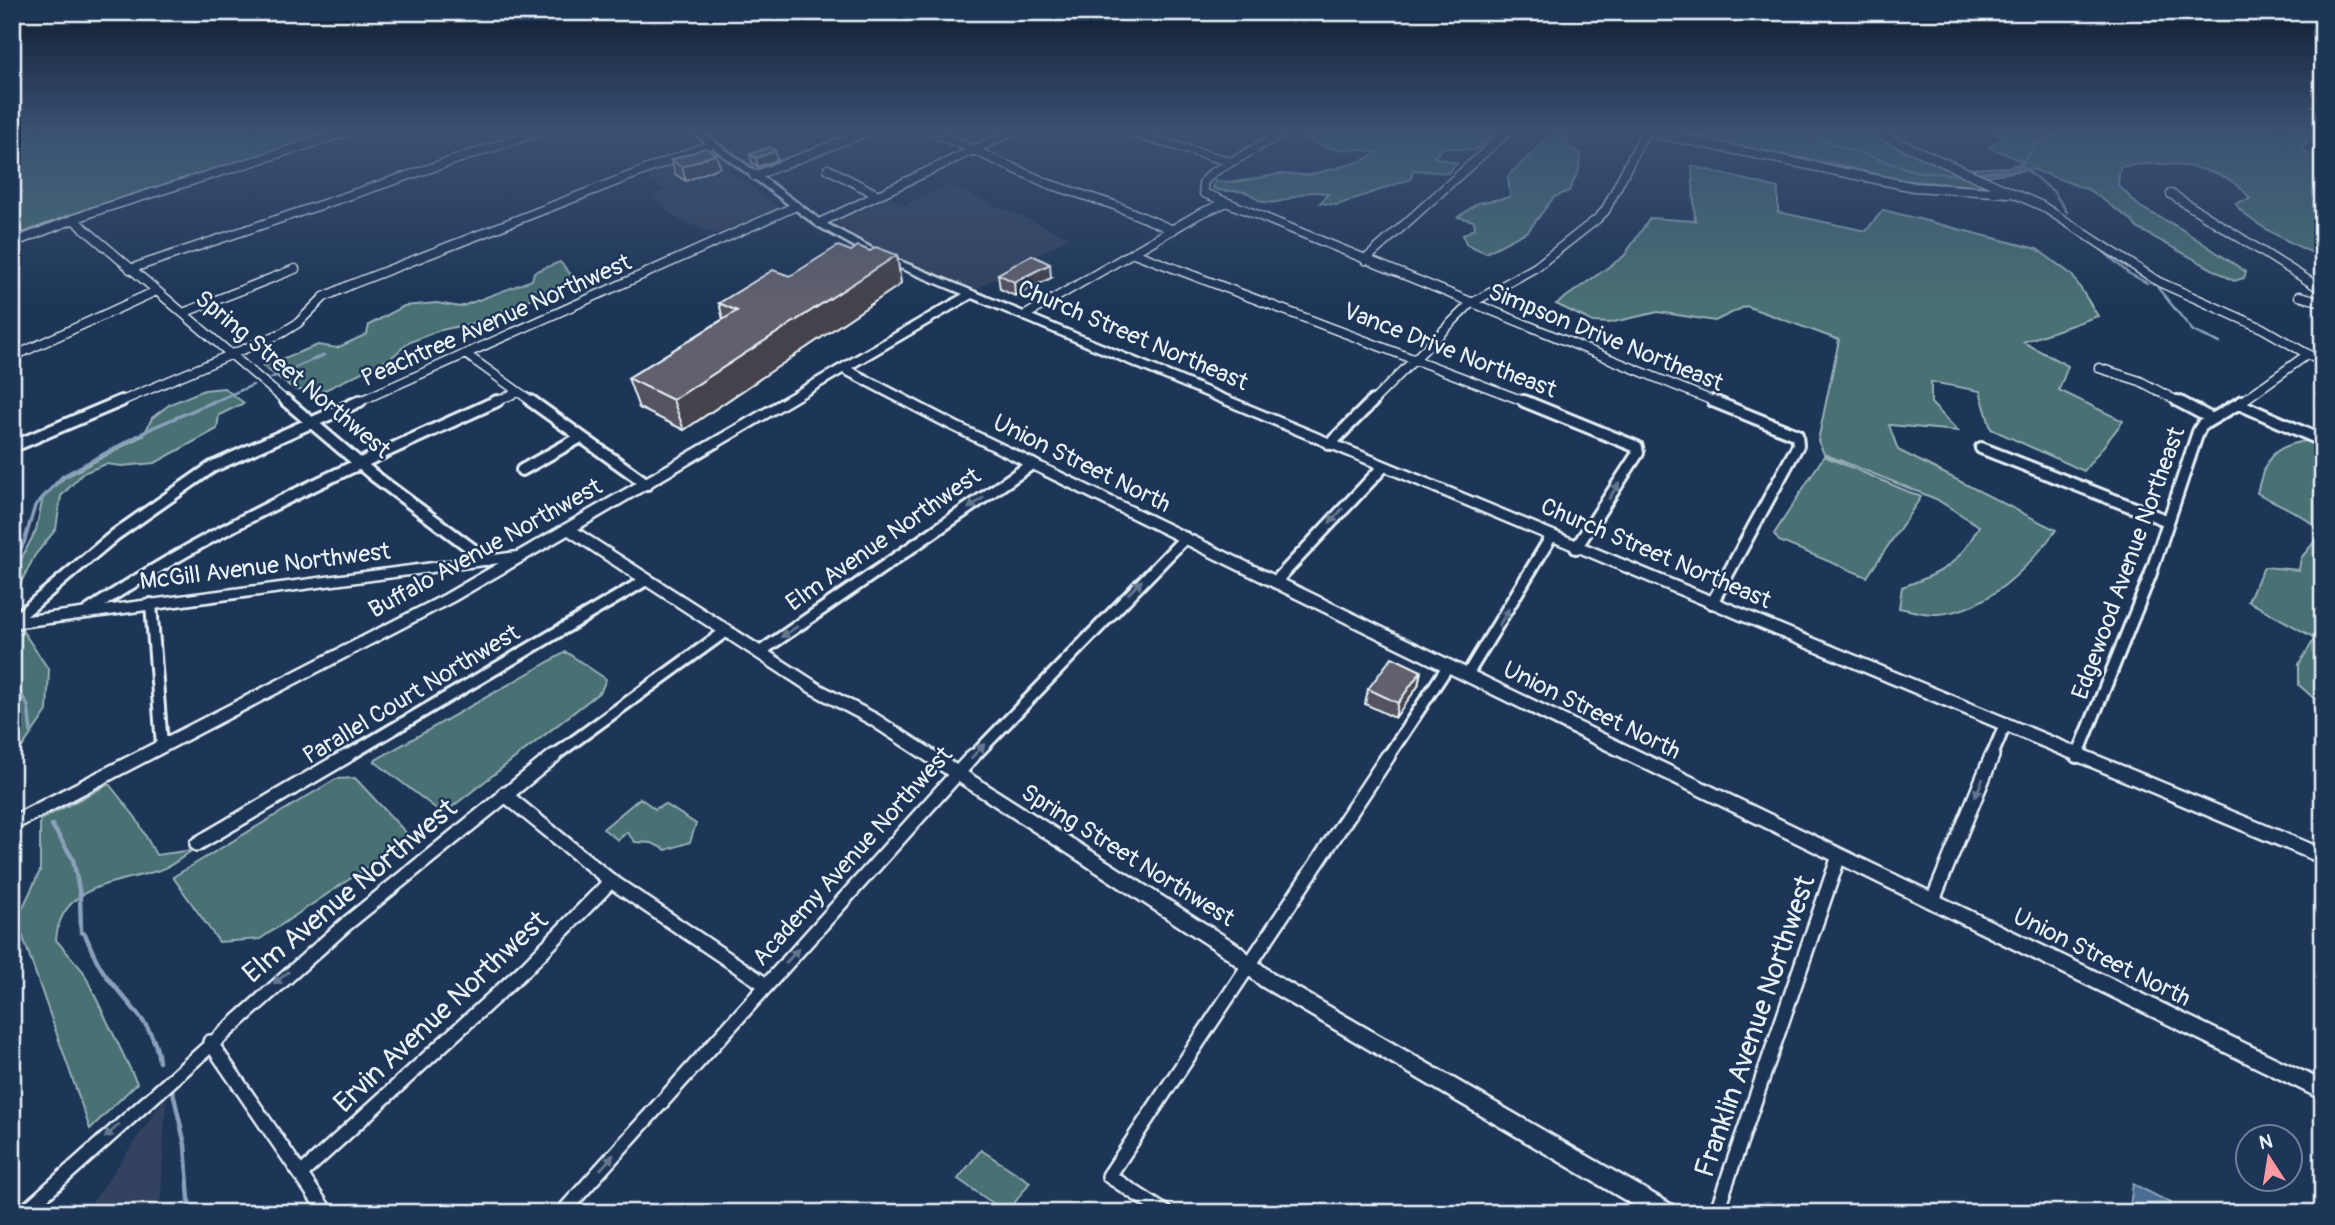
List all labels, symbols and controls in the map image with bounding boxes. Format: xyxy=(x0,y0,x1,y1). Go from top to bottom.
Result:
street label: Peachtree Avenue Northwest xyxy=(357,248,636,393)
street label: Church Street Northeast xyxy=(1013,274,1253,397)
street label: Simpson Drive Northeast xyxy=(1484,277,1728,398)
street label: Spring Street Northwest xyxy=(189,284,397,465)
street label: Vance Drive Northeast xyxy=(1339,296,1561,405)
street label: Union Street North xyxy=(988,408,1175,519)
street label: Edgewood Avenue Northeast xyxy=(2066,423,2191,703)
street label: Elm Avenue Northwest xyxy=(780,461,986,617)
street label: Buffalo Avenue Northwest xyxy=(363,472,607,625)
one-way arrow xyxy=(1607,481,1620,501)
street label: Church Street Northeast xyxy=(1536,492,1776,615)
one-way arrow xyxy=(967,496,985,510)
one-way arrow xyxy=(1329,507,1345,524)
street label: McGill Avenue Northwest xyxy=(138,537,392,596)
one-way arrow xyxy=(1127,579,1144,596)
one-way arrow xyxy=(1498,608,1510,627)
street label: Parallel Court Northwest xyxy=(298,618,525,771)
one-way arrow xyxy=(780,625,798,639)
street label: Union Street North xyxy=(1498,655,1685,766)
street label: Academy Avenue Northwest xyxy=(746,740,959,972)
one-way arrow xyxy=(969,743,985,760)
street label: Spring Street Northwest xyxy=(1016,778,1240,933)
one-way arrow xyxy=(1974,778,1985,799)
street label: Elm Avenue Northwest xyxy=(236,791,465,991)
street label: Franklin Avenue Northwest xyxy=(1687,870,1824,1182)
street label: Union Street North xyxy=(2008,902,2195,1013)
street label: Ervin Avenue Northwest xyxy=(326,903,556,1121)
one-way arrow xyxy=(784,947,800,965)
one-way arrow xyxy=(273,971,291,986)
one-way arrow xyxy=(104,1122,121,1138)
north arrow xyxy=(2234,1124,2304,1194)
text: N xyxy=(2257,1129,2275,1155)
one-way arrow xyxy=(599,1153,615,1171)

